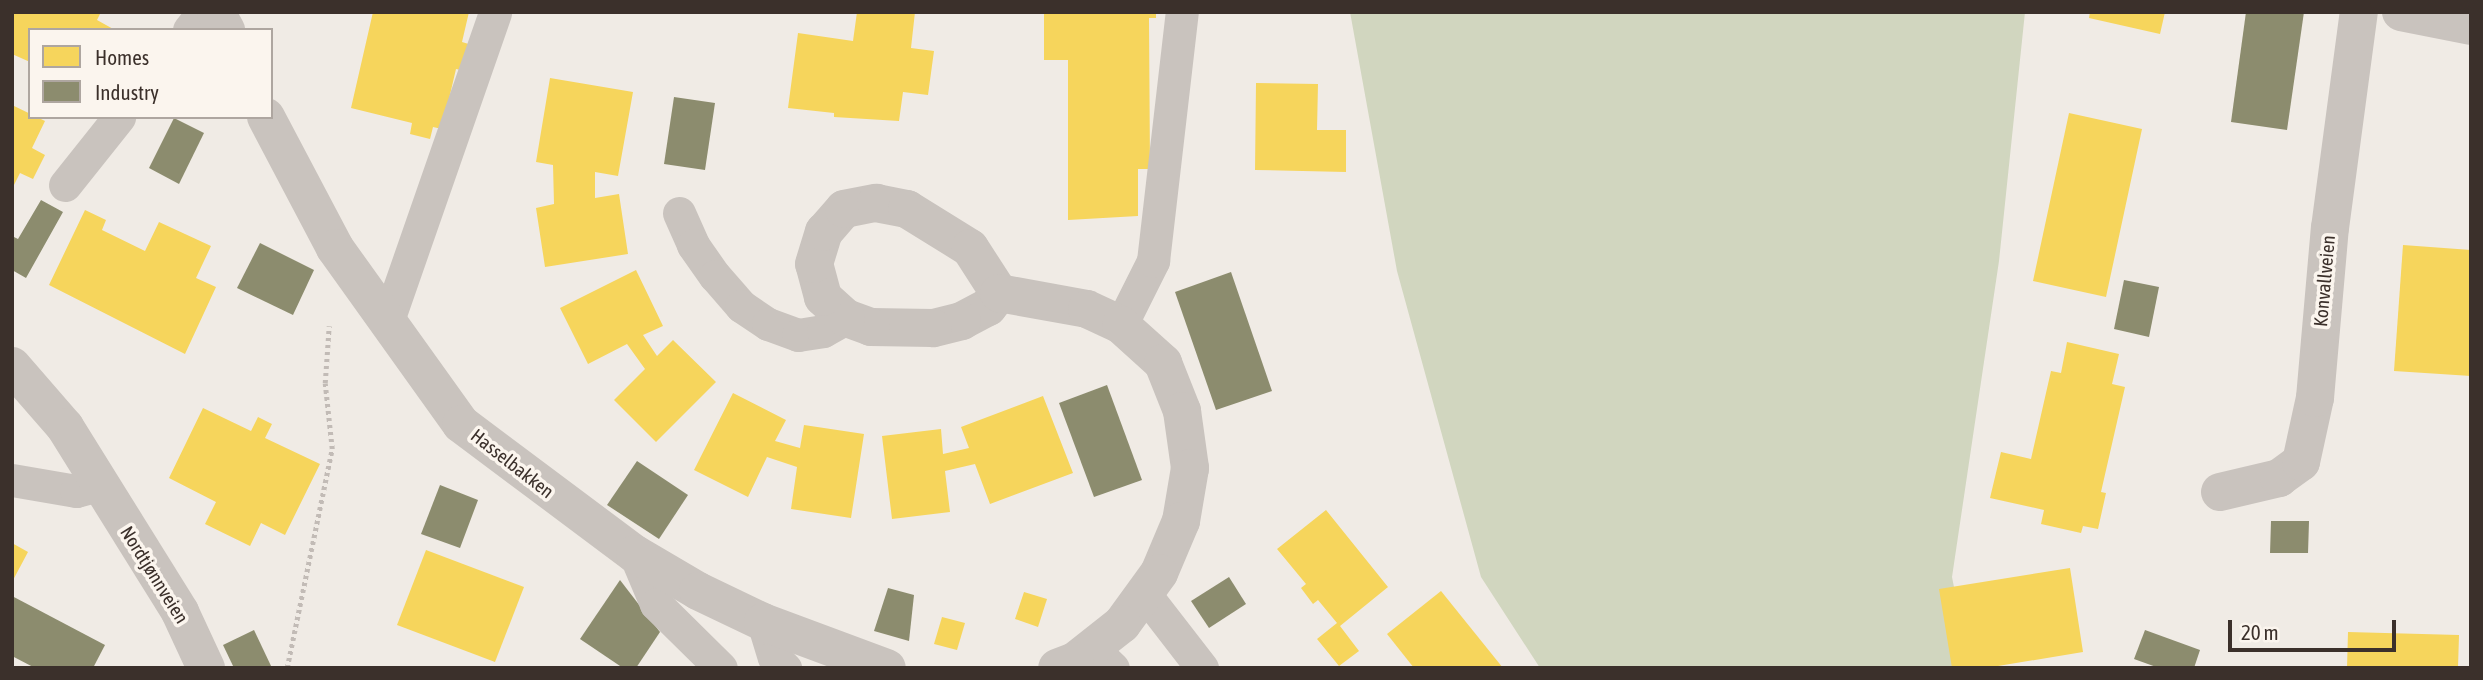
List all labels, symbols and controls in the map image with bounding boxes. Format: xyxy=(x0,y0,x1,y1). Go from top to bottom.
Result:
legend xyxy=(28,28,273,119)
text: Homes xyxy=(95,45,149,69)
text: Industry xyxy=(95,80,159,104)
street label: Konvallveien xyxy=(2310,234,2340,328)
street label: Hasselbakken xyxy=(466,425,558,503)
street label: Nordtjønnveien xyxy=(115,522,193,628)
scale bar xyxy=(2231,606,2399,650)
text: 20 m xyxy=(2241,620,2279,644)

